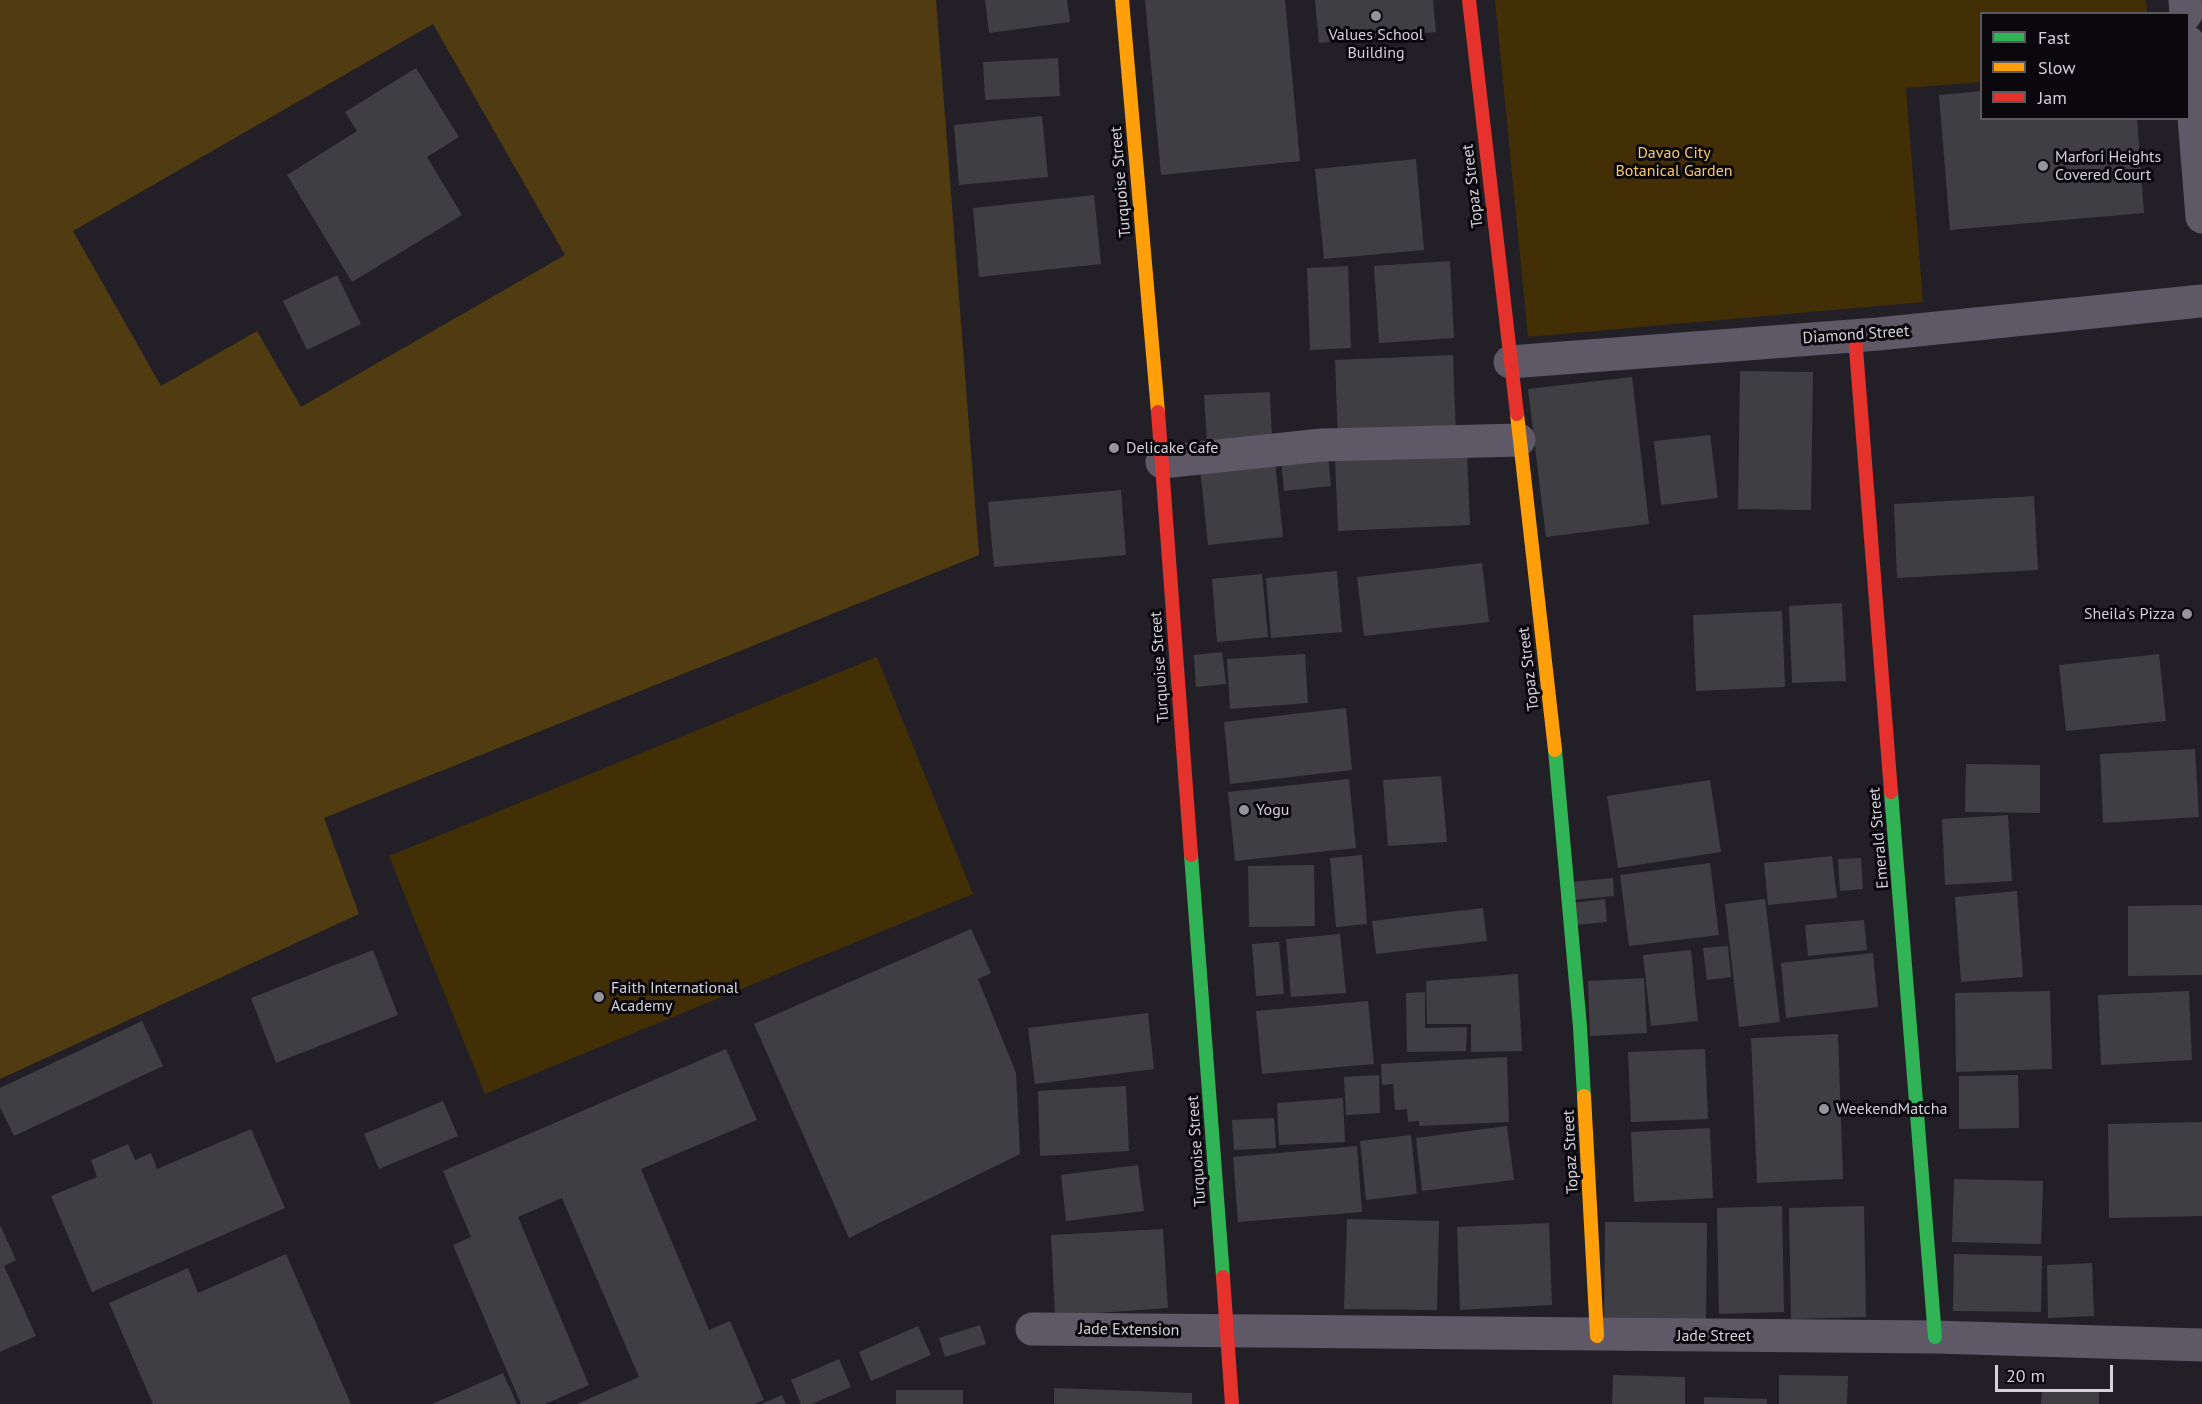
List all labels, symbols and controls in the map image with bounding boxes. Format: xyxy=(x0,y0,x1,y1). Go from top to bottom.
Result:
marker: Values School Building xyxy=(1369,9,1383,23)
legend xyxy=(1980,12,2190,120)
place label: Values School Building xyxy=(1329,25,1423,63)
text: Fast xyxy=(2038,26,2070,49)
text: Slow xyxy=(2038,56,2076,79)
text: Jam xyxy=(2038,86,2067,109)
street label: Turquoise Street xyxy=(1107,126,1135,238)
street label: Topaz Street xyxy=(1458,143,1488,229)
park label: Davao City Botanical Garden xyxy=(1615,143,1733,181)
place label: Marfori Heights Covered Court xyxy=(2055,147,2161,185)
marker: Marfori Heights Covered Court xyxy=(2036,159,2050,173)
street label: Diamond Street xyxy=(1802,322,1910,348)
place label: Delicake Cafe xyxy=(1126,438,1218,458)
marker: Delicake Cafe xyxy=(1107,441,1121,455)
place label: Sheila's Pizza xyxy=(2084,604,2175,624)
marker: Sheila's Pizza xyxy=(2180,607,2194,621)
street label: Turquoise Street xyxy=(1147,611,1173,723)
street label: Topaz Street xyxy=(1514,626,1544,712)
street label: Emerald Street xyxy=(1865,787,1893,889)
place label: Yogu xyxy=(1256,800,1289,820)
marker: Yogu xyxy=(1237,803,1251,817)
place label: Faith International Academy xyxy=(611,978,739,1016)
marker: Faith International Academy xyxy=(592,990,606,1004)
street label: Turquoise Street xyxy=(1184,1095,1210,1207)
place label: WeekendMatcha xyxy=(1836,1099,1947,1119)
marker: WeekendMatcha xyxy=(1817,1102,1831,1116)
street label: Topaz Street xyxy=(1559,1109,1583,1195)
street label: Jade Extension xyxy=(1078,1320,1180,1340)
street label: Jade Street xyxy=(1677,1326,1751,1346)
scale bar xyxy=(1998,1353,2116,1391)
text: 20 m xyxy=(2006,1364,2045,1387)

